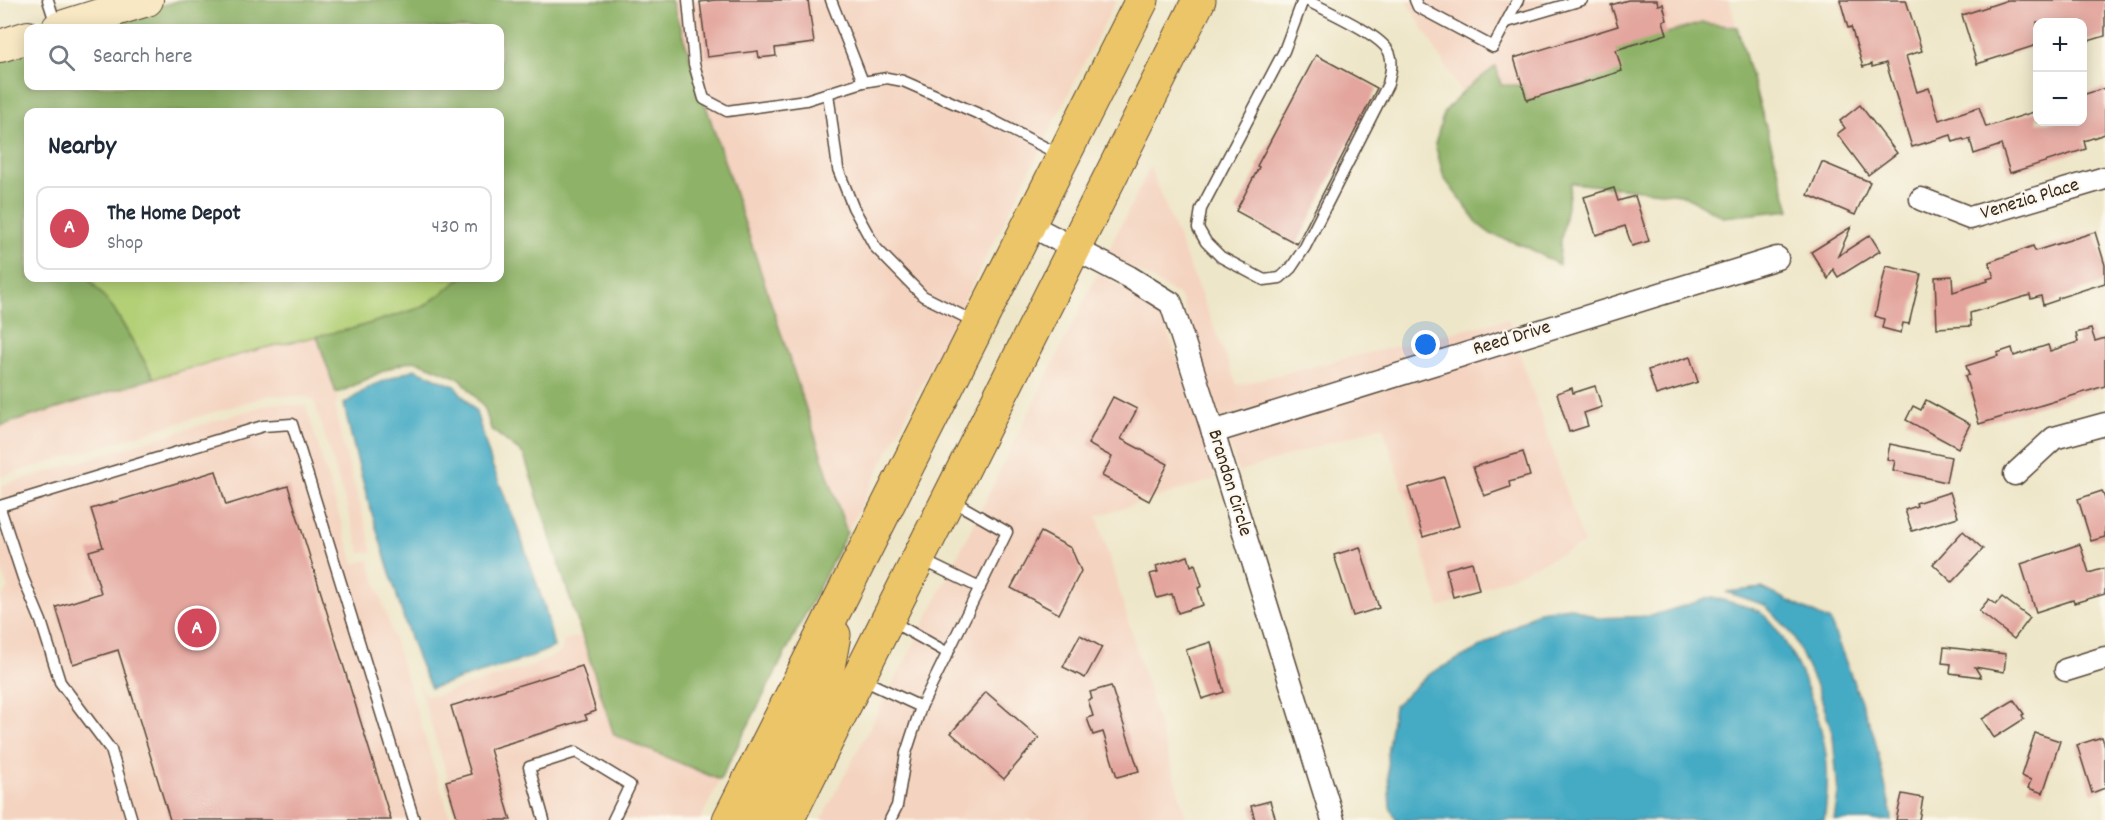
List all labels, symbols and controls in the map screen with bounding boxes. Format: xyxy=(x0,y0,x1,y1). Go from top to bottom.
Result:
map controls xyxy=(2033,18,2087,126)
button: + xyxy=(2033,18,2087,72)
search box xyxy=(24,24,504,90)
icon: search xyxy=(45,41,78,74)
text: Search here xyxy=(93,42,192,73)
button: − xyxy=(2033,72,2087,126)
text: Nearby xyxy=(48,129,116,166)
street label: Venezia Place xyxy=(1977,172,2083,228)
text: The Home Depot xyxy=(107,199,241,230)
text: A xyxy=(64,214,75,242)
text: 430 m xyxy=(432,214,478,242)
text: Shop xyxy=(107,230,143,258)
street label: Reed Drive xyxy=(1470,314,1554,364)
your location xyxy=(1411,330,1440,359)
street label: Brandon Circle xyxy=(1200,426,1259,540)
pin: A xyxy=(178,606,216,650)

